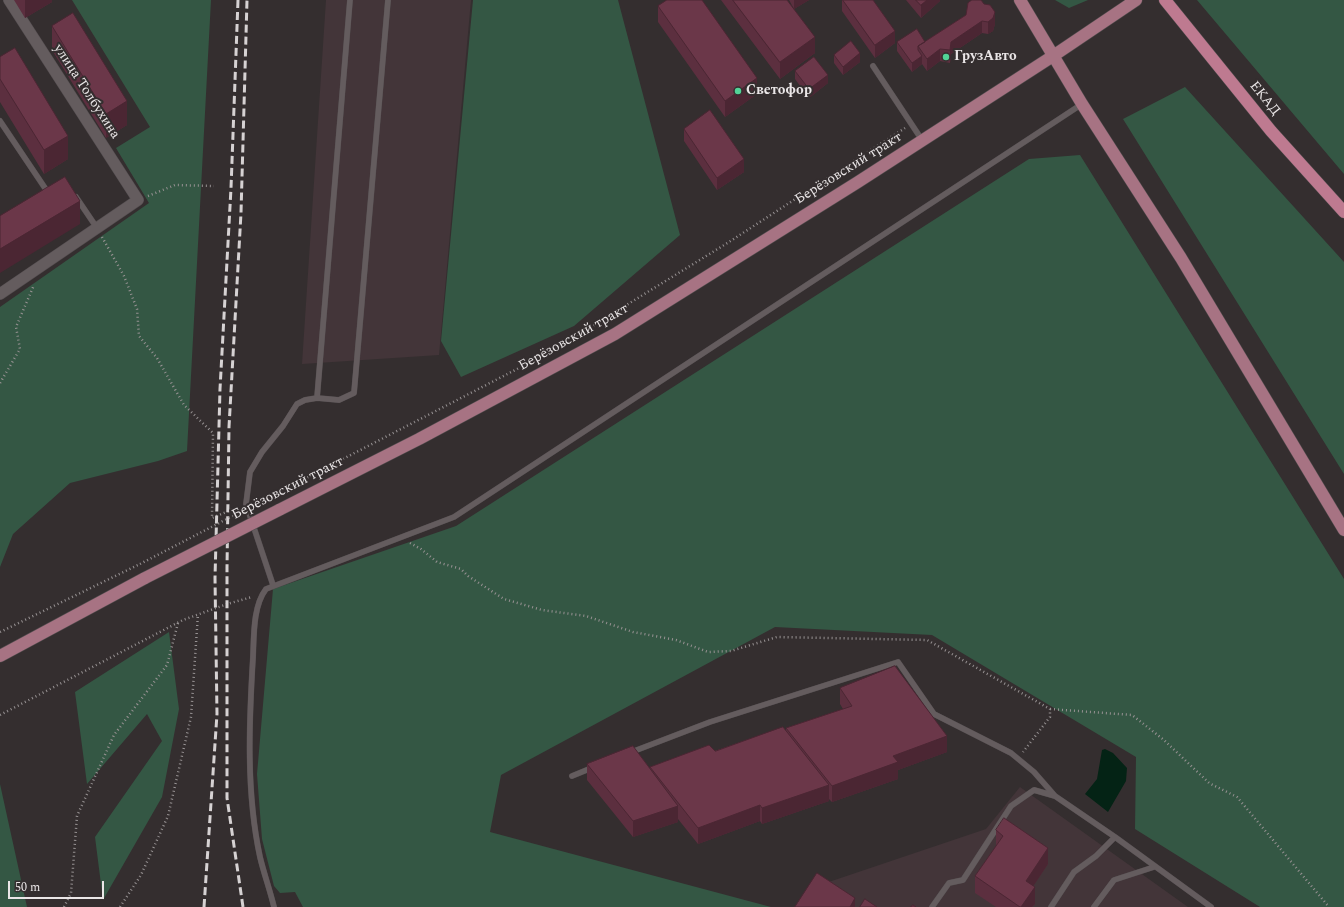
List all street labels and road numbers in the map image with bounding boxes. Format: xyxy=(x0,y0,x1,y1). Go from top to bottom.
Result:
street label: улица Толбухина xyxy=(49,41,123,143)
street label: ЕКАД xyxy=(1245,78,1283,120)
street label: Берёзовский тракт xyxy=(792,129,906,209)
street label: Берёзовский тракт xyxy=(516,301,632,375)
street label: Берёзовский тракт xyxy=(229,454,347,524)

